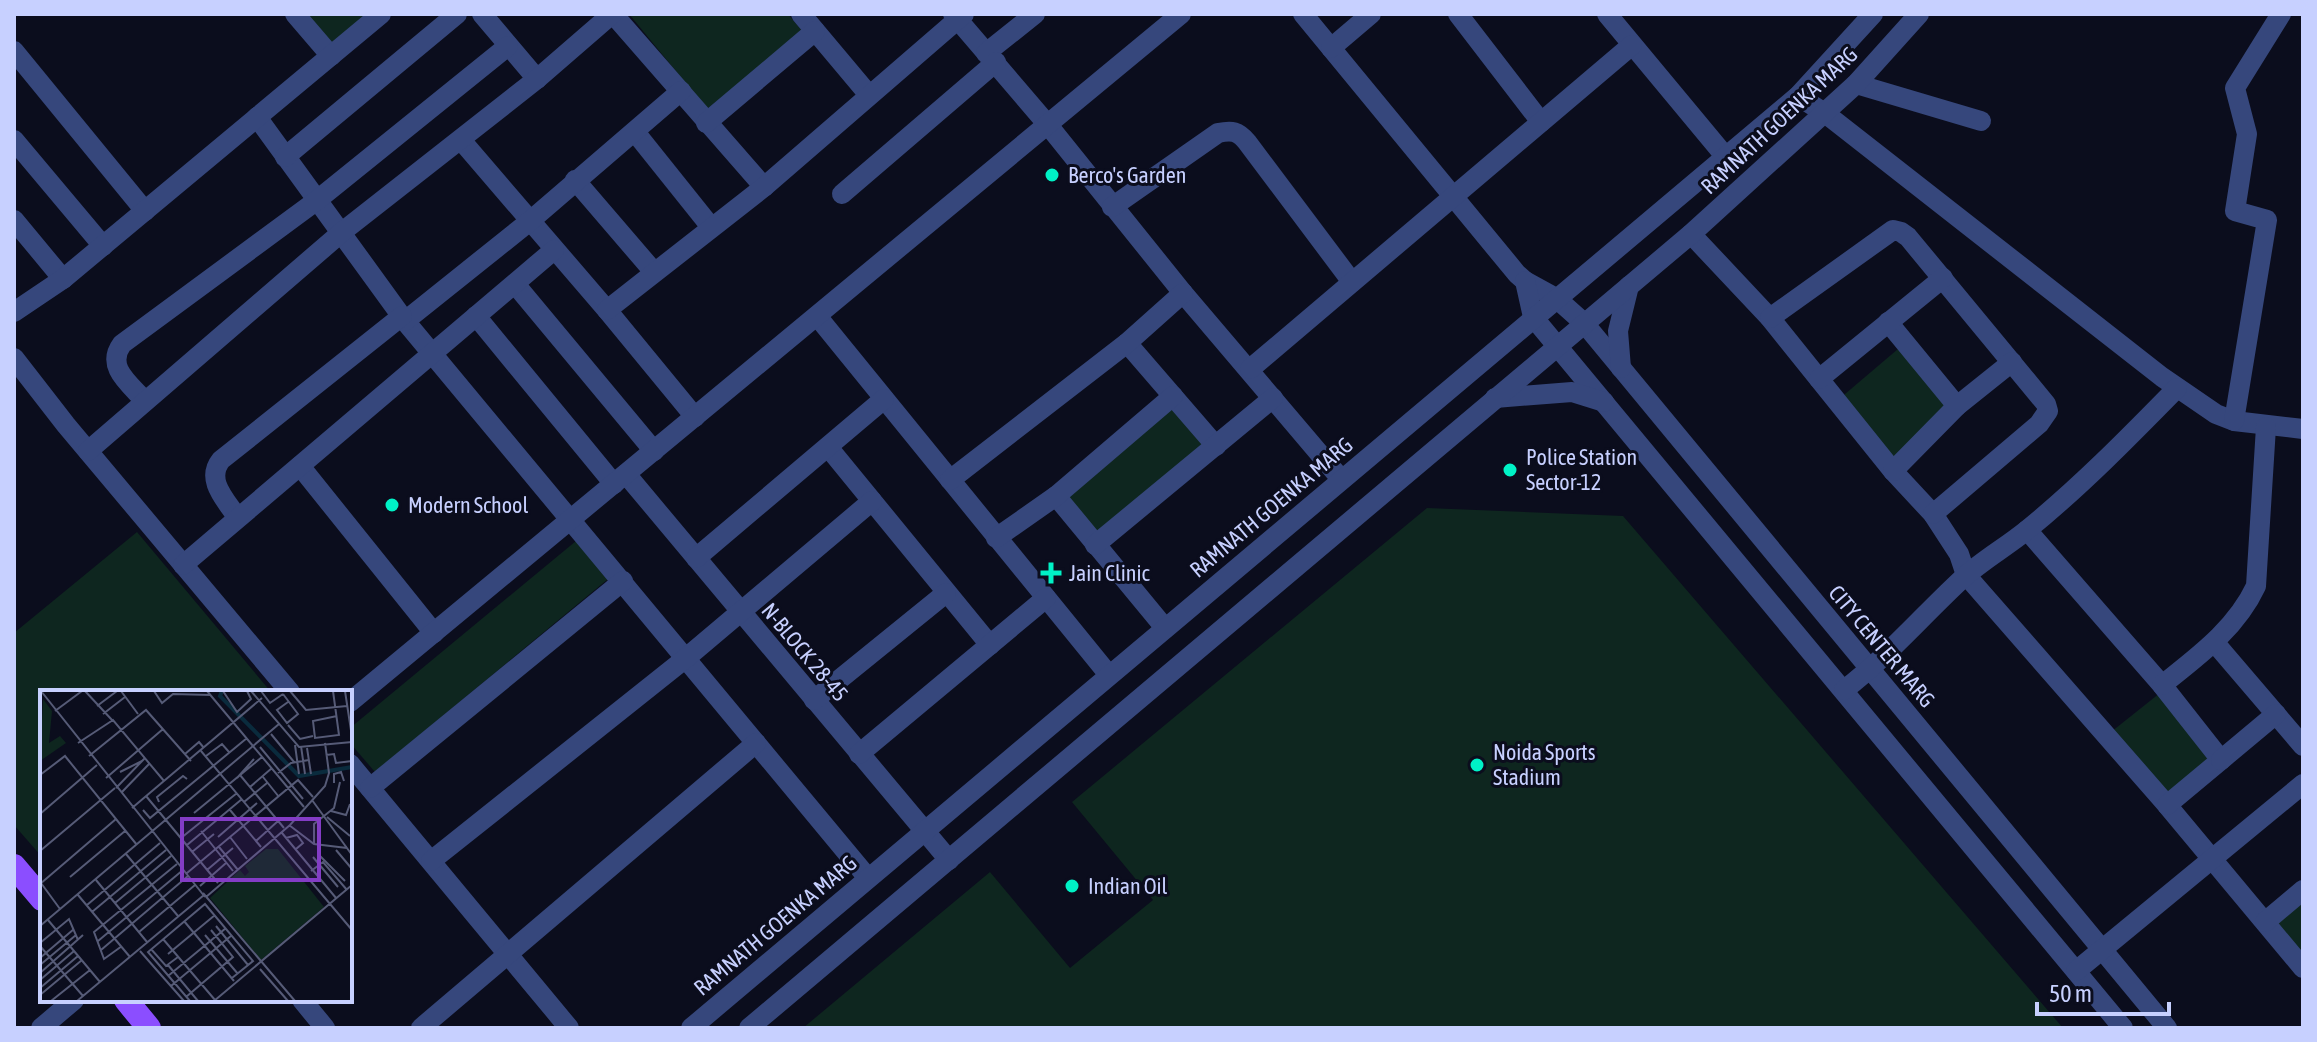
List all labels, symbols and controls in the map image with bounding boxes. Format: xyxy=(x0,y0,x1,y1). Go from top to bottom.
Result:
street label: RAMNATH GOENKA MARG xyxy=(1695,41,1863,199)
place label: Berco's Garden xyxy=(1068,162,1186,188)
marker: Berco's Garden xyxy=(1043,166,1061,184)
street label: RAMNATH GOENKA MARG xyxy=(1184,431,1358,583)
place label: Police Station Sector-12 xyxy=(1526,444,1637,495)
marker: Police Station Sector-12 xyxy=(1501,461,1519,479)
place label: Modern School xyxy=(408,492,528,518)
marker: Modern School xyxy=(383,496,401,514)
place label: Jain Clinic xyxy=(1069,560,1151,586)
marker: Jain Clinic xyxy=(1040,562,1062,584)
street label: CITY CENTER MARG xyxy=(1823,580,1941,712)
street label: N-BLOCK 28-45 xyxy=(756,598,854,706)
inset map xyxy=(40,690,352,1002)
place label: Noida Sports Stadium xyxy=(1493,739,1596,790)
marker: Noida Sports Stadium xyxy=(1468,756,1486,774)
street label: RAMNATH GOENKA MARG xyxy=(688,849,862,1001)
place label: Indian Oil xyxy=(1088,873,1168,899)
marker: Indian Oil xyxy=(1063,877,1081,895)
scale bar xyxy=(2037,966,2169,1016)
text: 50 m xyxy=(2049,980,2092,1007)

